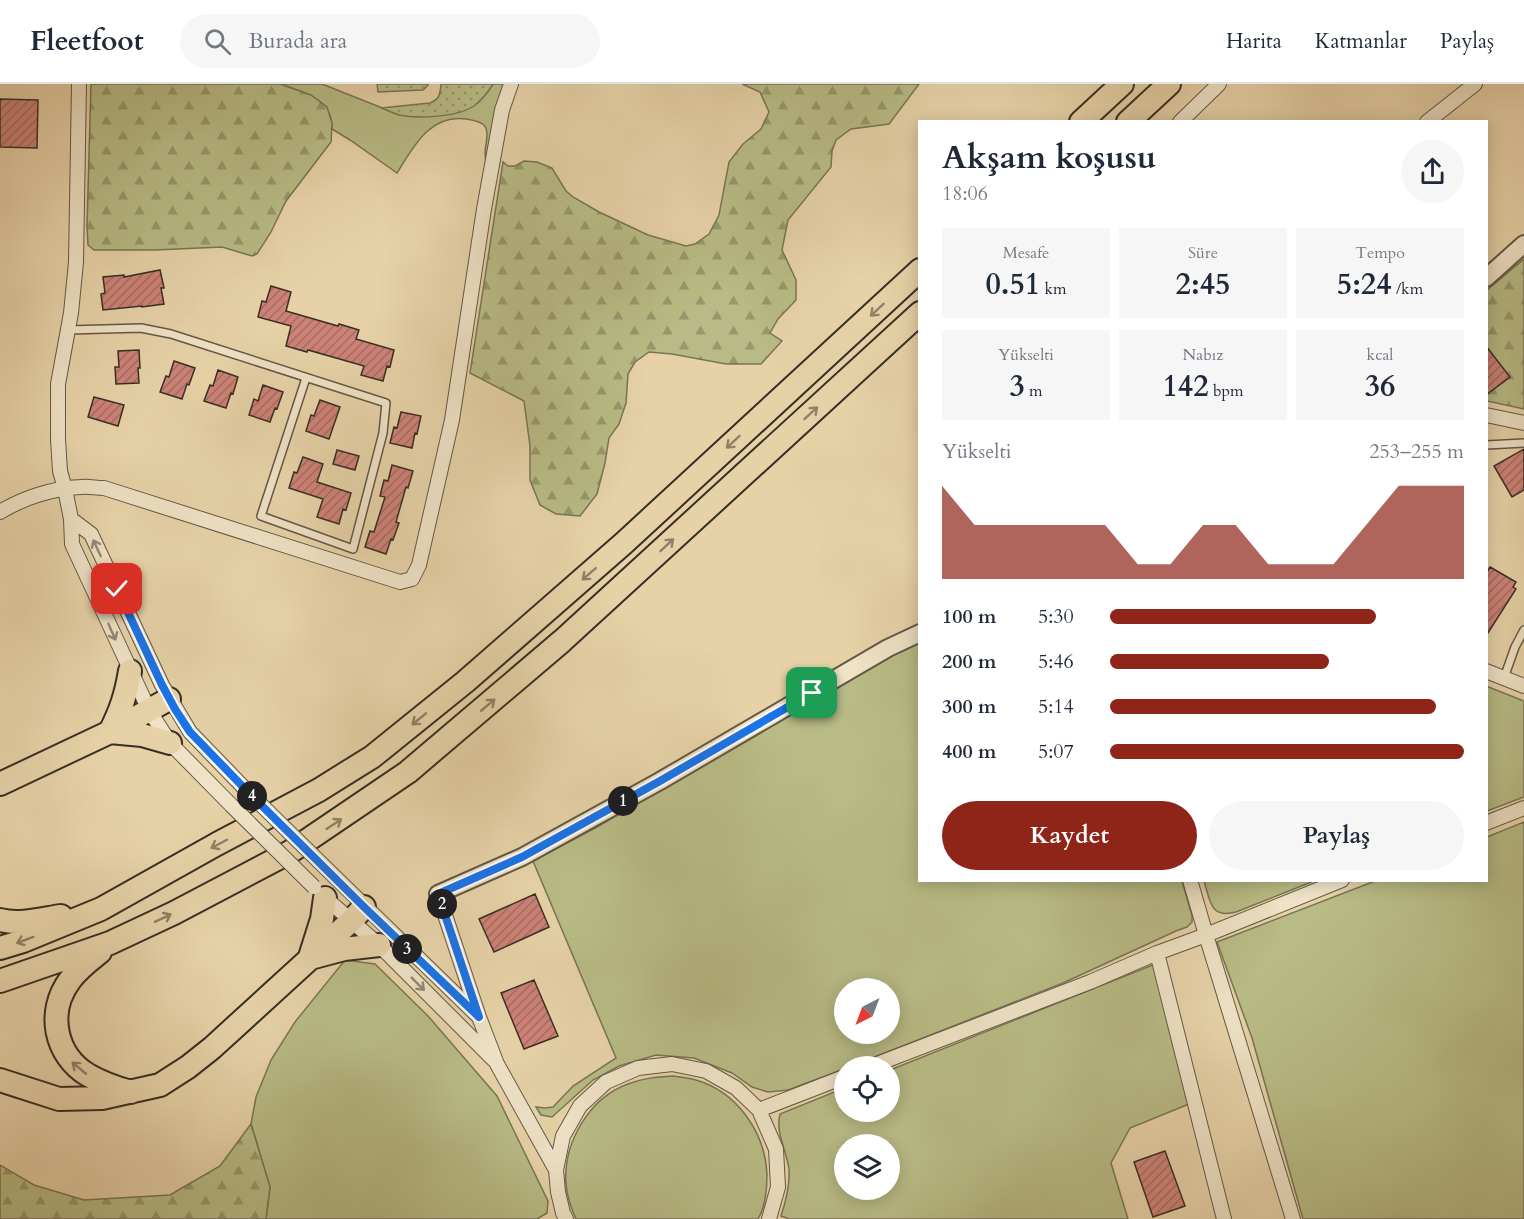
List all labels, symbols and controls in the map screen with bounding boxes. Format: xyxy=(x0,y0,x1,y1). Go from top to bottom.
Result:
search box xyxy=(180,14,600,68)
text: Fleetfoot xyxy=(30,22,144,60)
icon: search xyxy=(201,25,234,58)
text: Burada ara xyxy=(249,26,347,56)
text: Harita xyxy=(1226,27,1282,56)
text: Katmanlar xyxy=(1315,27,1407,56)
text: Paylaş xyxy=(1440,27,1494,56)
text: Akşam koşusu xyxy=(942,135,1156,180)
button: share xyxy=(1401,140,1464,203)
text: 18:06 xyxy=(942,180,988,207)
text: Mesafe xyxy=(1003,242,1049,264)
text: Süre xyxy=(1188,242,1218,264)
text: Tempo xyxy=(1355,242,1405,264)
text: 0.51 xyxy=(985,264,1040,305)
text: 2:45 xyxy=(1176,264,1230,305)
text: 5:24 xyxy=(1337,264,1392,305)
text: km xyxy=(1040,278,1067,300)
text: /km xyxy=(1392,278,1423,300)
one-way arrow xyxy=(869,303,884,317)
text: Yükselti xyxy=(998,344,1054,366)
text: Nabız xyxy=(1183,344,1223,366)
text: kcal xyxy=(1367,344,1393,366)
text: 3 xyxy=(1009,366,1025,407)
text: 142 xyxy=(1162,366,1209,407)
text: 36 xyxy=(1365,366,1395,407)
text: m xyxy=(1025,380,1043,402)
text: bpm xyxy=(1209,380,1244,402)
one-way arrow xyxy=(803,406,818,420)
one-way arrow xyxy=(726,435,741,449)
text: Yükselti xyxy=(942,438,1011,465)
text: 253–255 m xyxy=(1369,438,1464,465)
one-way arrow xyxy=(659,538,674,552)
one-way arrow xyxy=(91,540,103,558)
pin xyxy=(91,563,142,614)
one-way arrow xyxy=(581,567,597,580)
icon: check xyxy=(100,572,133,605)
text: 100 m xyxy=(942,603,997,630)
text: 5:30 xyxy=(1038,603,1074,630)
one-way arrow xyxy=(107,622,118,641)
text: 200 m xyxy=(942,648,997,675)
text: 5:46 xyxy=(1038,648,1074,675)
pin xyxy=(786,667,837,718)
icon: arrive xyxy=(795,676,828,709)
text: 300 m xyxy=(942,693,997,720)
text: 5:14 xyxy=(1038,693,1074,720)
one-way arrow xyxy=(480,698,496,711)
one-way arrow xyxy=(412,712,427,726)
text: 400 m xyxy=(942,738,997,765)
text: 5:07 xyxy=(1038,738,1074,765)
pin: 4 xyxy=(237,781,267,811)
text: 4 xyxy=(248,785,256,807)
pin: 1 xyxy=(608,786,638,816)
text: 1 xyxy=(619,790,627,812)
button: Kaydet xyxy=(942,801,1197,870)
button: Paylaş xyxy=(1209,801,1464,870)
one-way arrow xyxy=(325,817,342,830)
one-way arrow xyxy=(210,839,228,850)
pin: 2 xyxy=(427,889,457,919)
text: 2 xyxy=(438,893,446,915)
one-way arrow xyxy=(154,912,172,924)
pin: 3 xyxy=(392,934,422,964)
one-way arrow xyxy=(17,935,35,946)
text: 3 xyxy=(403,938,411,960)
one-way arrow xyxy=(410,977,425,992)
north arrow xyxy=(834,978,900,1044)
map controls xyxy=(834,978,900,1200)
button: locate xyxy=(834,1056,900,1122)
one-way arrow xyxy=(72,1061,87,1075)
button: layers xyxy=(834,1134,900,1200)

